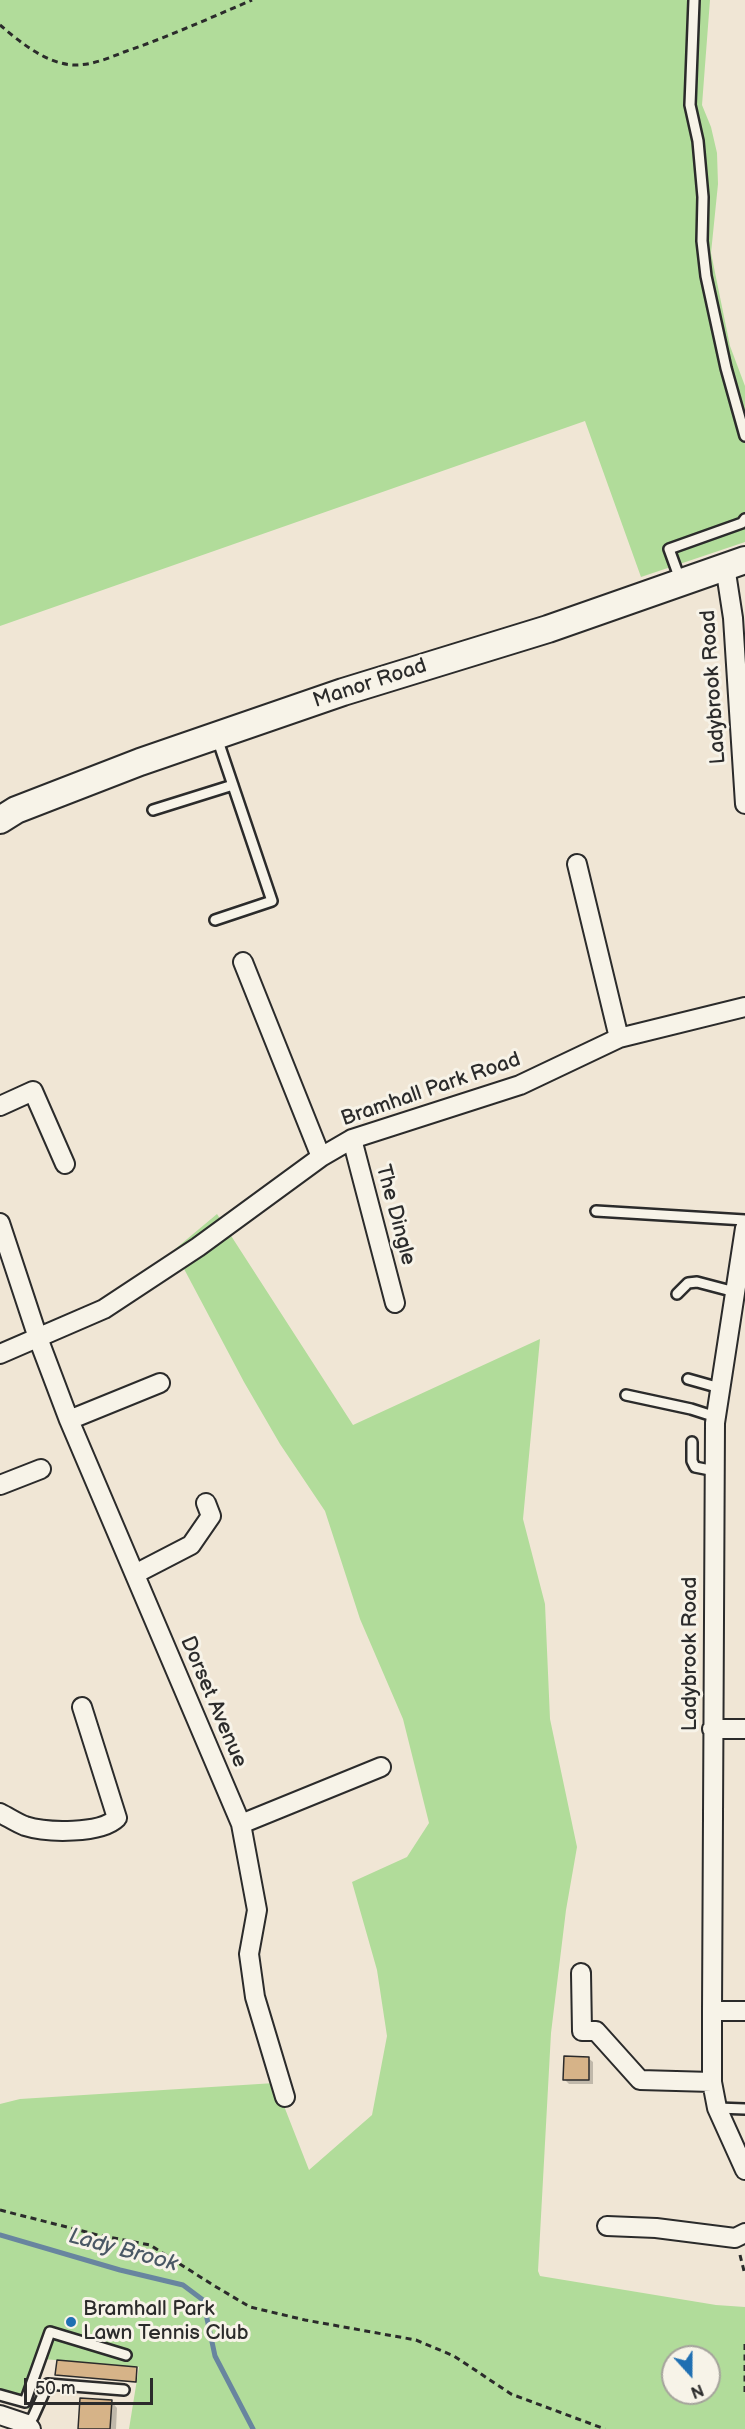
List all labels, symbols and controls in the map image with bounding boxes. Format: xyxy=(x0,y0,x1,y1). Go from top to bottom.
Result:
street label: Ladybrook Road xyxy=(696,609,732,765)
street label: Manor Road xyxy=(310,654,430,714)
street label: Bramhall Park Road xyxy=(338,1047,524,1133)
street label: The Dingle xyxy=(370,1162,420,1268)
street label: Ladybrook Road xyxy=(678,1577,704,1731)
street label: Dorset Avenue xyxy=(174,1633,252,1771)
water label: Lady Brook xyxy=(66,2224,180,2278)
place label: Bramhall Park Lawn Tennis Club xyxy=(83,2297,249,2347)
marker: Bramhall Park Lawn Tennis Club xyxy=(64,2315,78,2329)
north arrow xyxy=(661,2345,721,2405)
scale bar xyxy=(27,2366,156,2404)
text: 50 m xyxy=(35,2378,76,2399)
text: N xyxy=(688,2379,706,2401)

